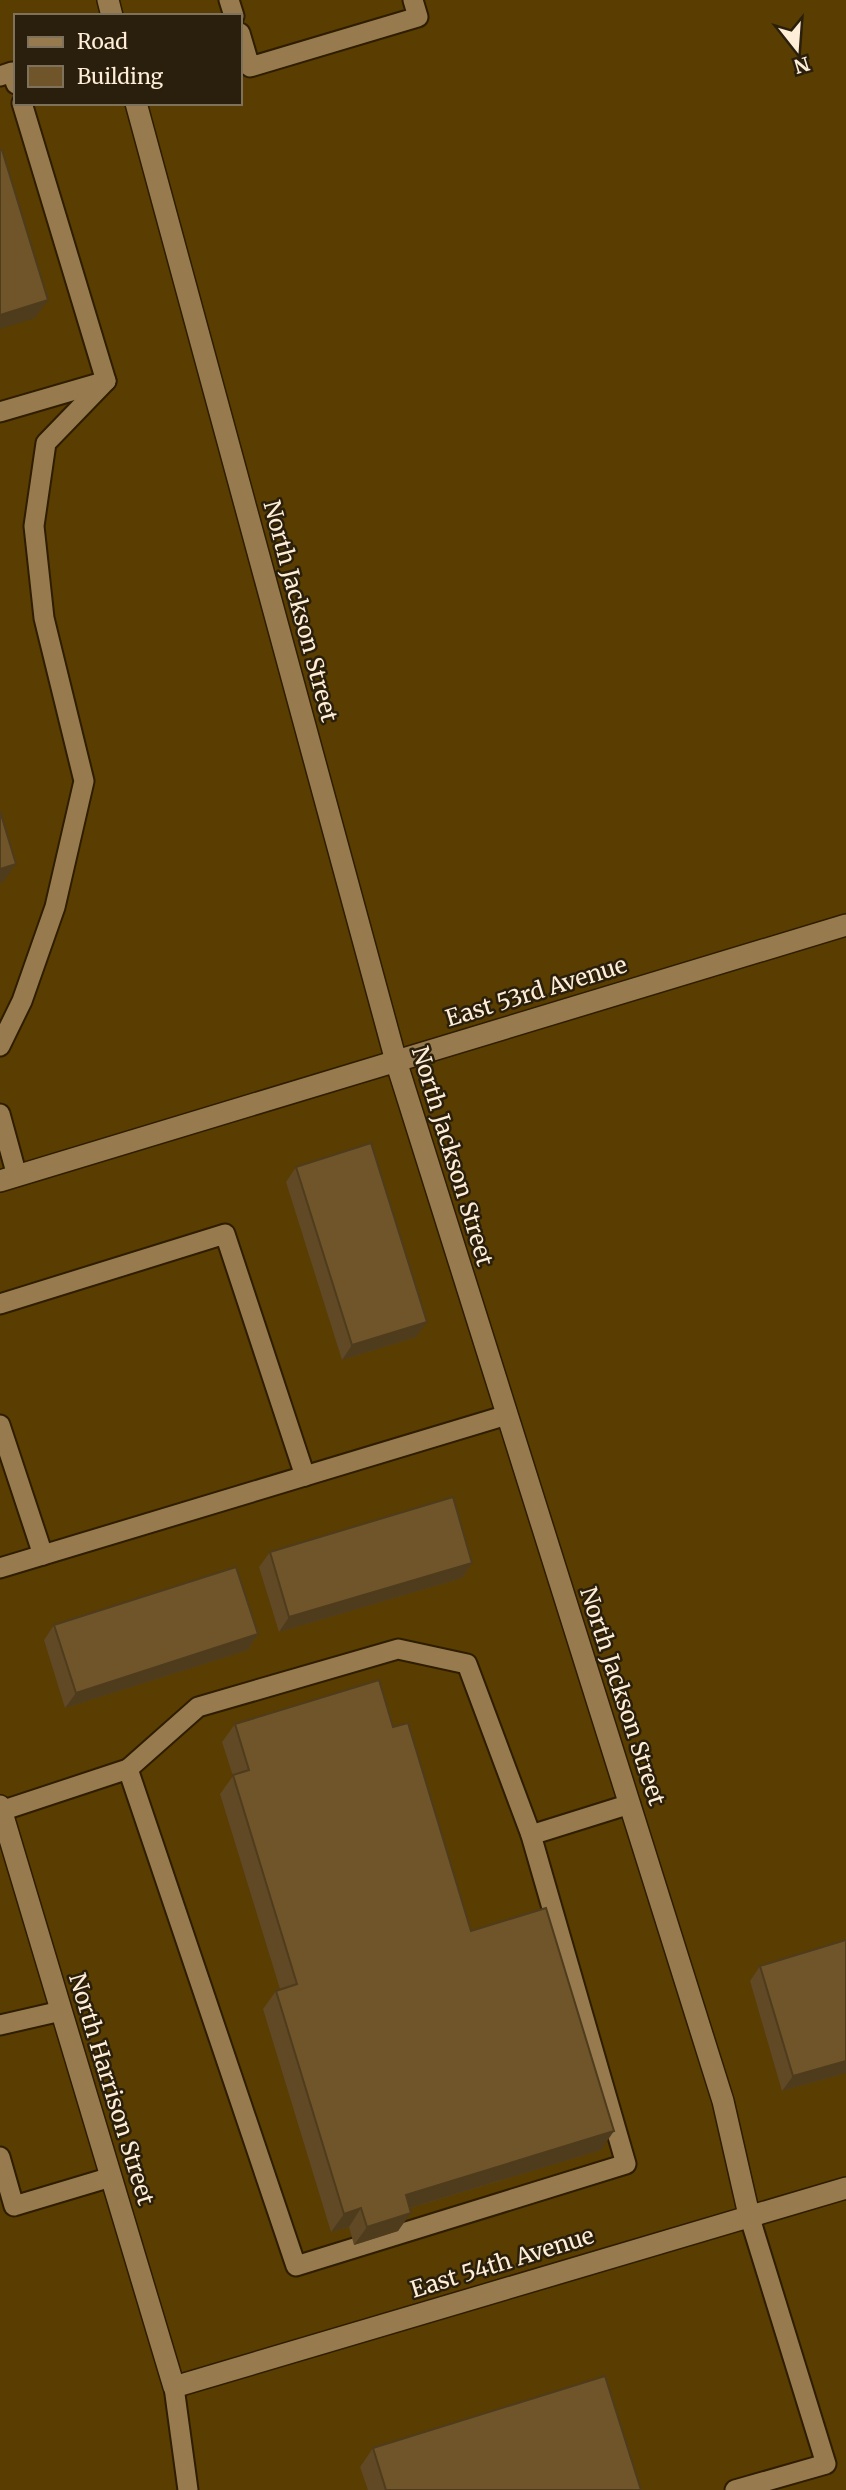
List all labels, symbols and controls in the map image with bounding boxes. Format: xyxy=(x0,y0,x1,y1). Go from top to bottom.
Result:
legend xyxy=(14,14,242,105)
north arrow xyxy=(762,14,832,84)
text: Road xyxy=(77,28,128,55)
text: N xyxy=(791,52,813,79)
text: Building xyxy=(77,63,164,90)
street label: North Jackson Street xyxy=(257,497,345,725)
street label: East 53rd Avenue xyxy=(442,950,630,1032)
street label: North Jackson Street xyxy=(406,1043,500,1269)
street label: North Jackson Street xyxy=(574,1583,672,1809)
street label: North Harrison Street xyxy=(63,1970,161,2208)
street label: East 54th Avenue xyxy=(407,2220,597,2304)

